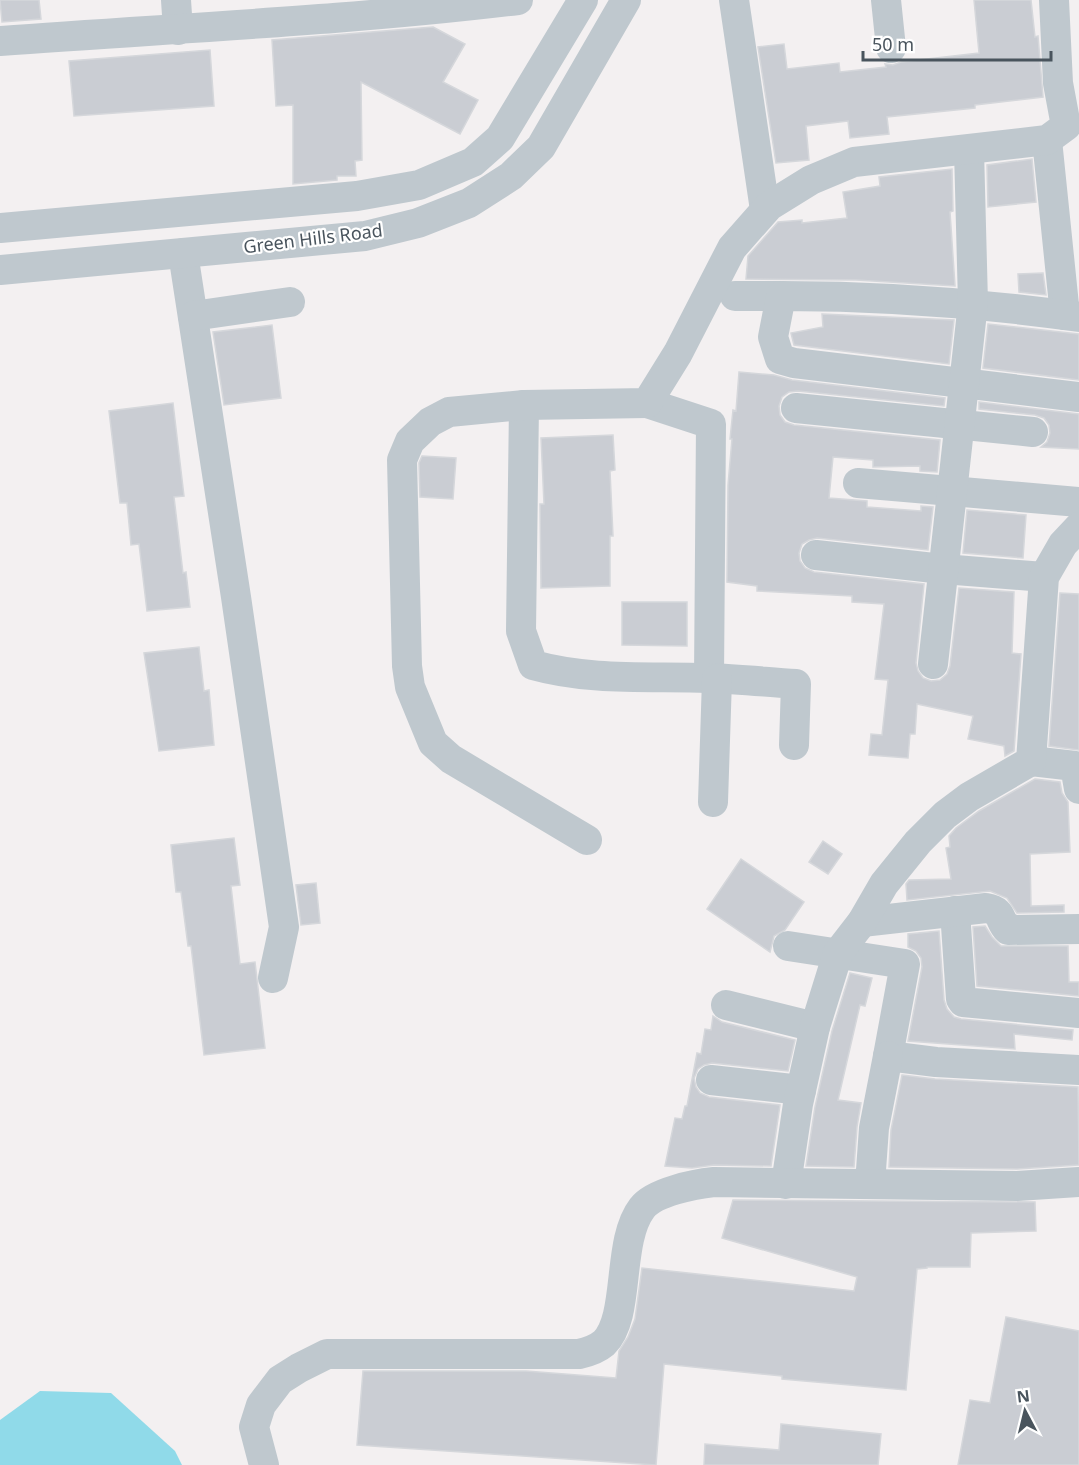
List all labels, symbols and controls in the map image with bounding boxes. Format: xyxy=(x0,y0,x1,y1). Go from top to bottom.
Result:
scale bar xyxy=(863,24,1050,62)
text: 50 m xyxy=(872,32,914,56)
street label: Green Hills Road xyxy=(242,218,384,258)
north arrow xyxy=(995,1381,1055,1441)
text: N xyxy=(1015,1384,1031,1408)

